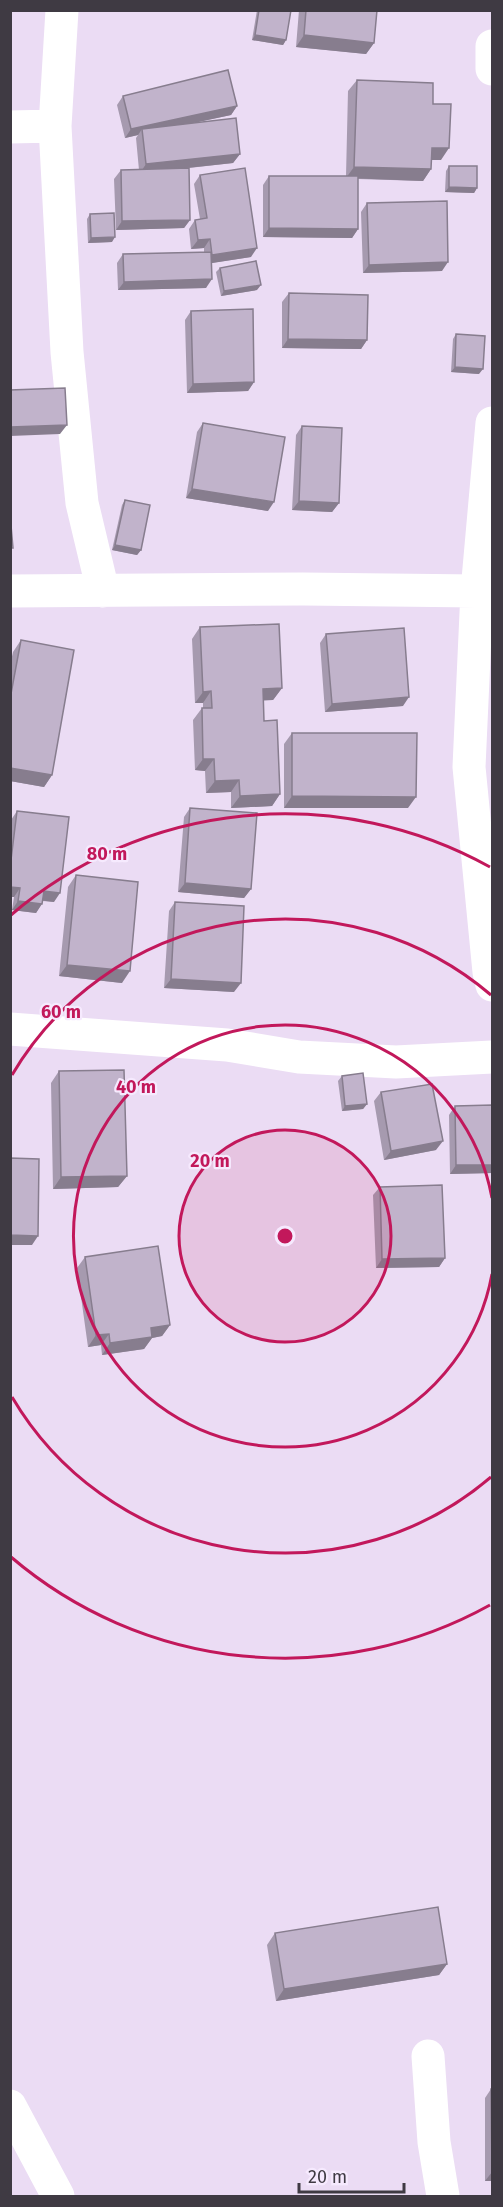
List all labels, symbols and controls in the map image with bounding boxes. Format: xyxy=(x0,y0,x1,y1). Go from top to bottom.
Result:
text: 80 m xyxy=(87,843,127,865)
text: 60 m xyxy=(41,1001,81,1023)
text: 40 m xyxy=(116,1076,156,1098)
text: 20 m xyxy=(190,1150,230,1172)
centre of rings xyxy=(275,1226,295,1246)
scale bar xyxy=(299,2156,404,2194)
text: 20 m xyxy=(308,2166,347,2188)

